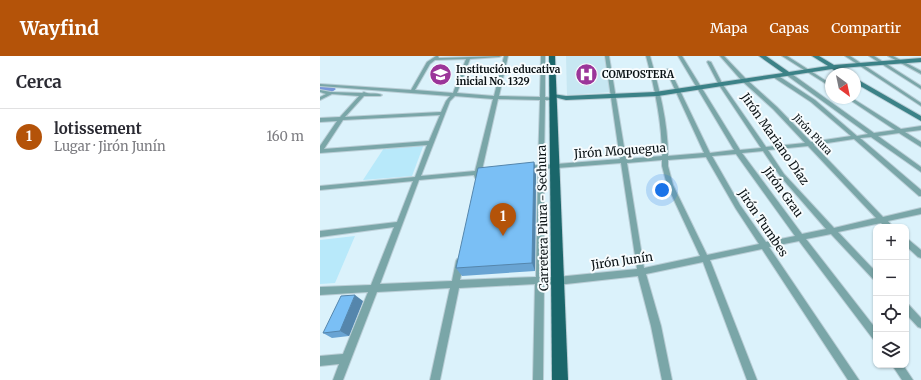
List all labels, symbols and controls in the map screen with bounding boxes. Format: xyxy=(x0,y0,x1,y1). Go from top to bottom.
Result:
text: Wayfind xyxy=(20,16,99,40)
text: Mapa xyxy=(710,19,747,37)
text: Capas xyxy=(769,19,809,37)
text: Compartir xyxy=(831,19,901,37)
hospital icon: COMPOSTERA xyxy=(574,61,600,87)
school or university icon: Institución educativa inicial No. 1329 xyxy=(427,62,453,88)
place label: Institución educativa inicial No. 1329 xyxy=(456,63,561,88)
place label: COMPOSTERA xyxy=(602,68,675,81)
north arrow xyxy=(825,68,861,104)
text: Cerca xyxy=(16,71,62,93)
street label: Jirón Mariano Díaz xyxy=(738,89,813,188)
street label: Jirón Piura xyxy=(790,110,835,158)
text: lotissement xyxy=(54,119,142,138)
text: 1 xyxy=(26,128,32,145)
text: 160 m xyxy=(266,128,304,145)
text: Lugar · Jirón Junín xyxy=(54,138,166,155)
street label: Jirón Moquegua xyxy=(572,140,667,161)
street label: Carretera Piura - Sechura xyxy=(534,144,551,291)
street label: Jirón Grau xyxy=(760,163,807,220)
your location xyxy=(652,180,672,200)
street label: Jirón Tumbes xyxy=(735,185,792,259)
pin: 1 xyxy=(490,203,516,236)
map controls xyxy=(873,224,909,368)
button: + xyxy=(873,224,909,260)
street label: Jirón Junín xyxy=(589,249,654,272)
button: − xyxy=(873,260,909,296)
button: locate xyxy=(873,296,909,332)
button: layers xyxy=(873,332,909,368)

